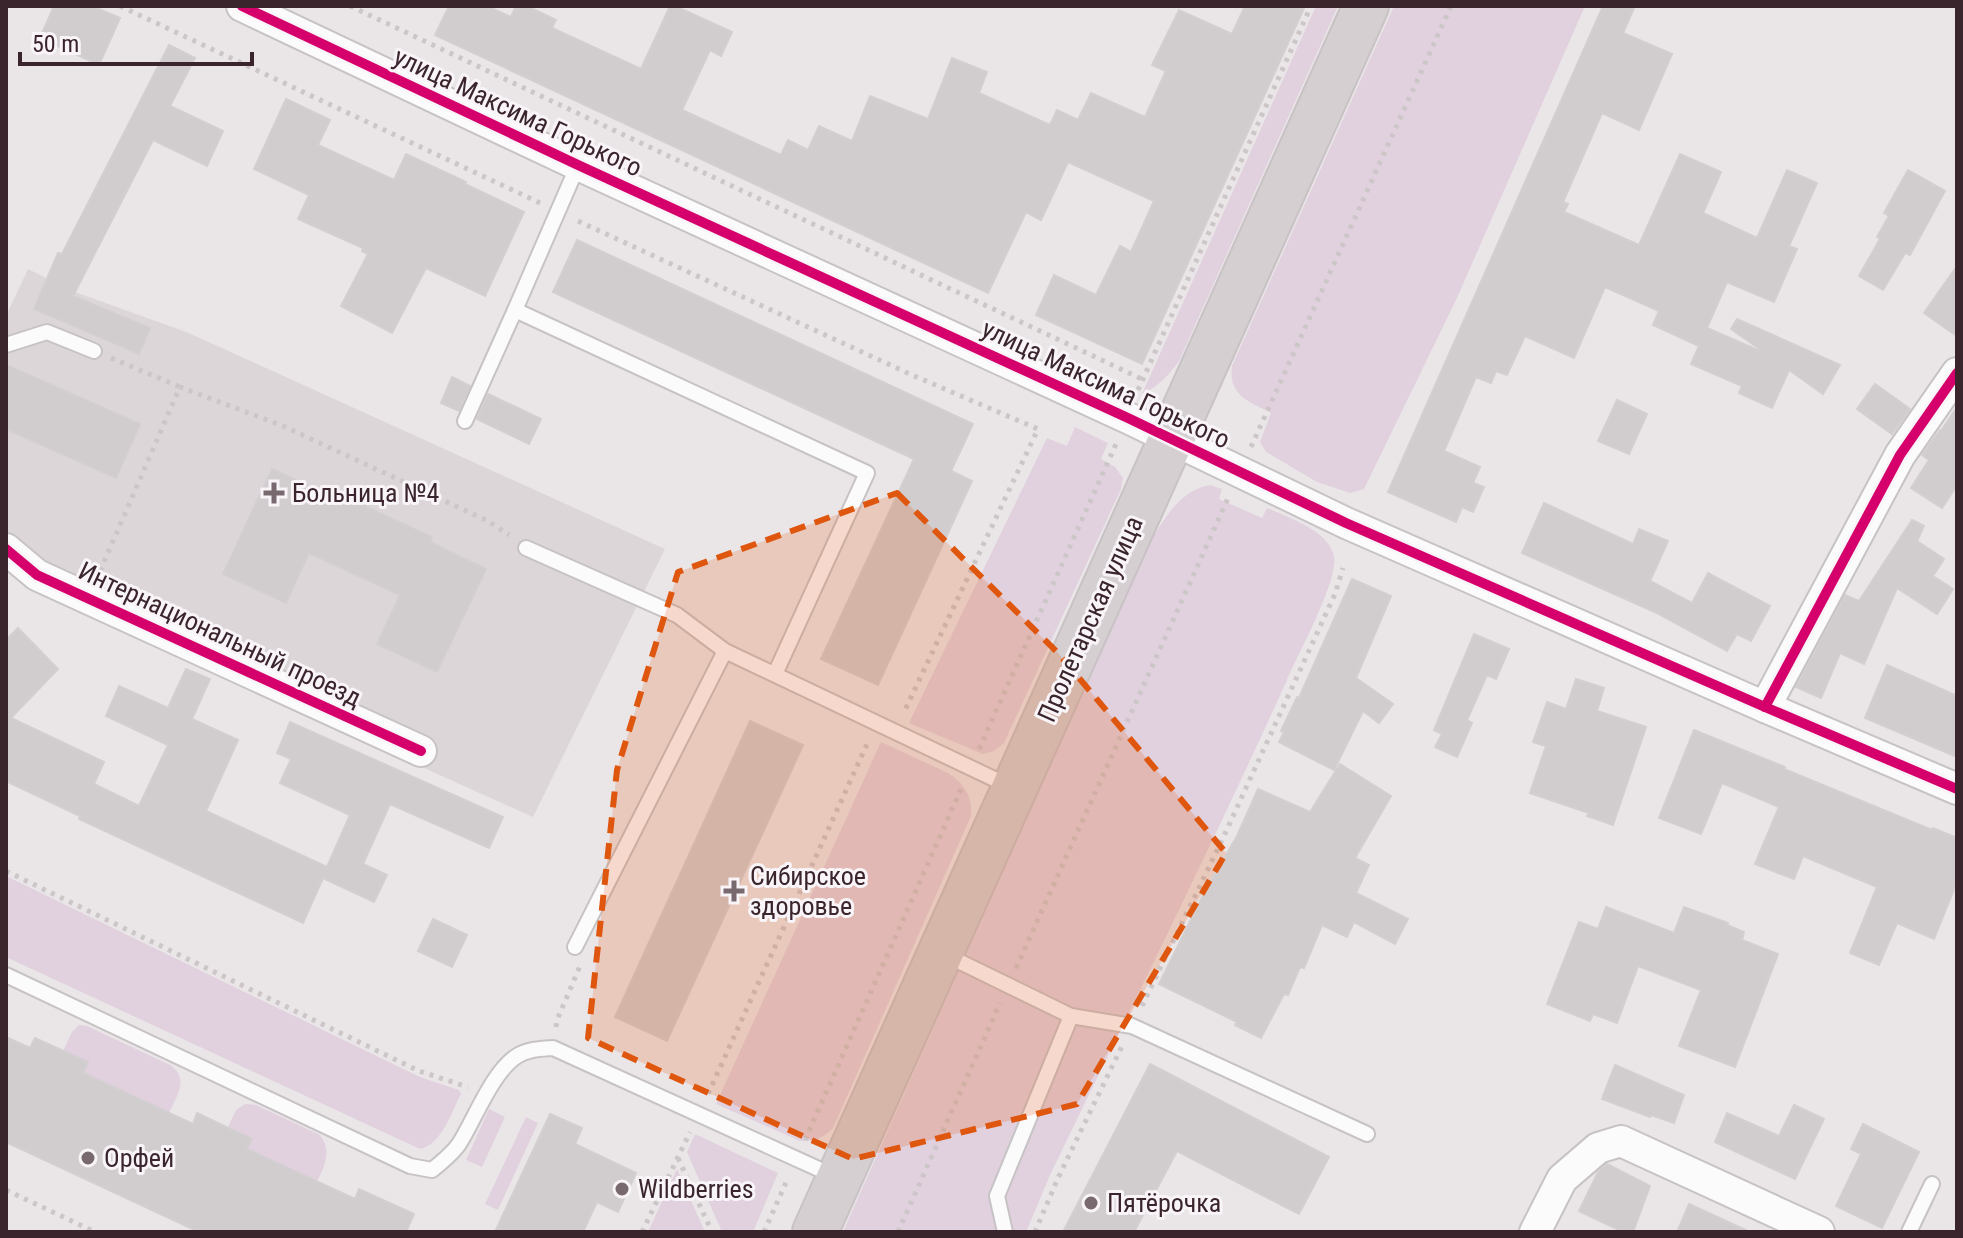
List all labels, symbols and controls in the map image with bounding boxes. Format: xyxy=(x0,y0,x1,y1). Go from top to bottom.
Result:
scale bar xyxy=(20,16,252,66)
text: 50 m xyxy=(32,30,79,58)
street label: улица Максима Горького xyxy=(389,41,647,183)
street label: улица Максима Горького xyxy=(977,313,1235,455)
place label: Больница №4 xyxy=(292,478,439,508)
marker: Больница №4 xyxy=(263,482,285,504)
street label: Пролетарская улица xyxy=(1031,512,1149,726)
street label: Интернациональный проезд xyxy=(74,555,366,713)
place label: Сибирское здоровье xyxy=(750,861,866,921)
marker: Сибирское здоровье xyxy=(725,882,743,900)
place label: Орфей xyxy=(104,1143,174,1173)
marker: Орфей xyxy=(79,1149,97,1167)
place label: Wildberries xyxy=(638,1174,754,1204)
marker: Wildberries xyxy=(613,1180,631,1198)
place label: Пятёрочка xyxy=(1107,1188,1221,1218)
marker: Пятёрочка xyxy=(1082,1194,1100,1212)

